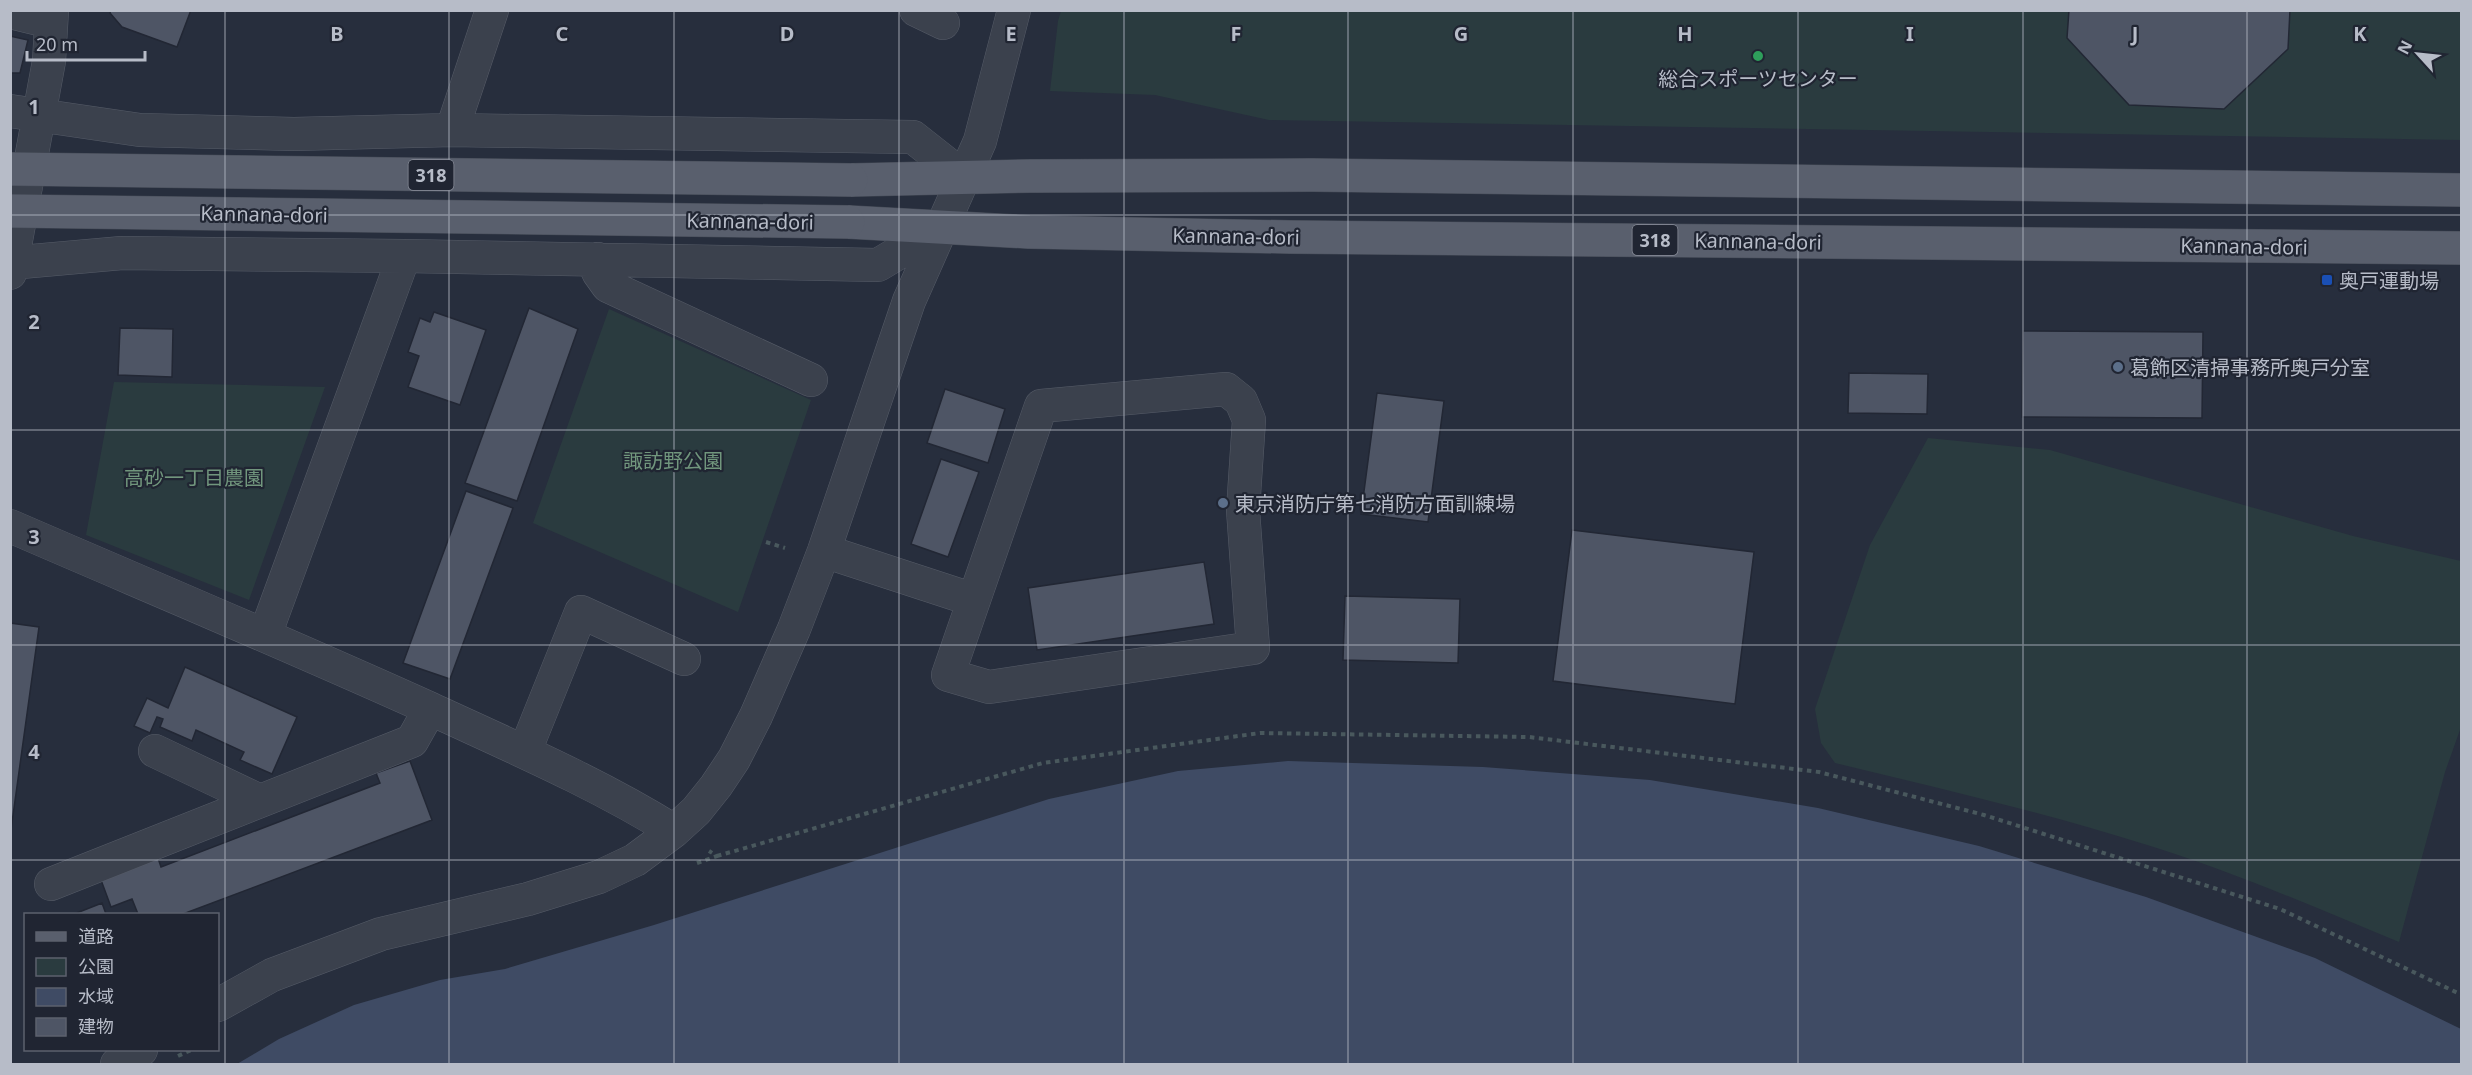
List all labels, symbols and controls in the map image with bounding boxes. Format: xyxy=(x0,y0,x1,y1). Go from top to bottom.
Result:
text: B xyxy=(330,20,344,47)
text: C xyxy=(556,20,569,47)
text: D xyxy=(780,20,794,47)
text: E xyxy=(1005,20,1017,47)
text: F xyxy=(1231,20,1241,47)
text: G xyxy=(1454,20,1468,47)
text: H xyxy=(1677,20,1693,47)
text: I xyxy=(1906,20,1914,47)
text: J xyxy=(2130,20,2138,47)
text: K xyxy=(2353,20,2367,47)
scale bar xyxy=(27,24,146,62)
north arrow xyxy=(2388,24,2448,84)
text: 20 m xyxy=(36,32,78,56)
text: N xyxy=(2392,36,2417,58)
marker: 総合スポーツセンター xyxy=(1751,49,1765,63)
place label: 総合スポーツセンター xyxy=(1658,65,1858,92)
text: 1 xyxy=(28,93,40,120)
road number: 318 xyxy=(408,160,454,190)
street label: Kannana-dori xyxy=(200,199,328,229)
street label: Kannana-dori xyxy=(686,206,814,236)
street label: Kannana-dori xyxy=(1172,221,1300,251)
road number: 318 xyxy=(1632,225,1678,255)
street label: Kannana-dori xyxy=(1694,226,1822,256)
street label: Kannana-dori xyxy=(2180,231,2308,261)
place label: 奥戸運動場 xyxy=(2339,267,2439,294)
marker: 奥戸運動場 xyxy=(2320,273,2334,287)
text: 2 xyxy=(28,308,40,335)
place label: 葛飾区清掃事務所奥戸分室 xyxy=(2130,354,2370,381)
marker: 葛飾区清掃事務所奥戸分室 xyxy=(2111,360,2125,374)
park label: 諏訪野公園 xyxy=(623,447,723,474)
park label: 高砂一丁目農園 xyxy=(124,464,264,491)
place label: 東京消防庁第七消防方面訓練場 xyxy=(1235,490,1515,517)
marker: 東京消防庁第七消防方面訓練場 xyxy=(1216,496,1230,510)
text: 3 xyxy=(28,523,40,550)
text: 4 xyxy=(28,738,40,765)
legend xyxy=(24,913,219,1051)
text: 道路 xyxy=(78,924,114,948)
text: 公園 xyxy=(78,954,114,978)
text: 水域 xyxy=(78,984,114,1008)
text: 建物 xyxy=(78,1014,114,1038)

